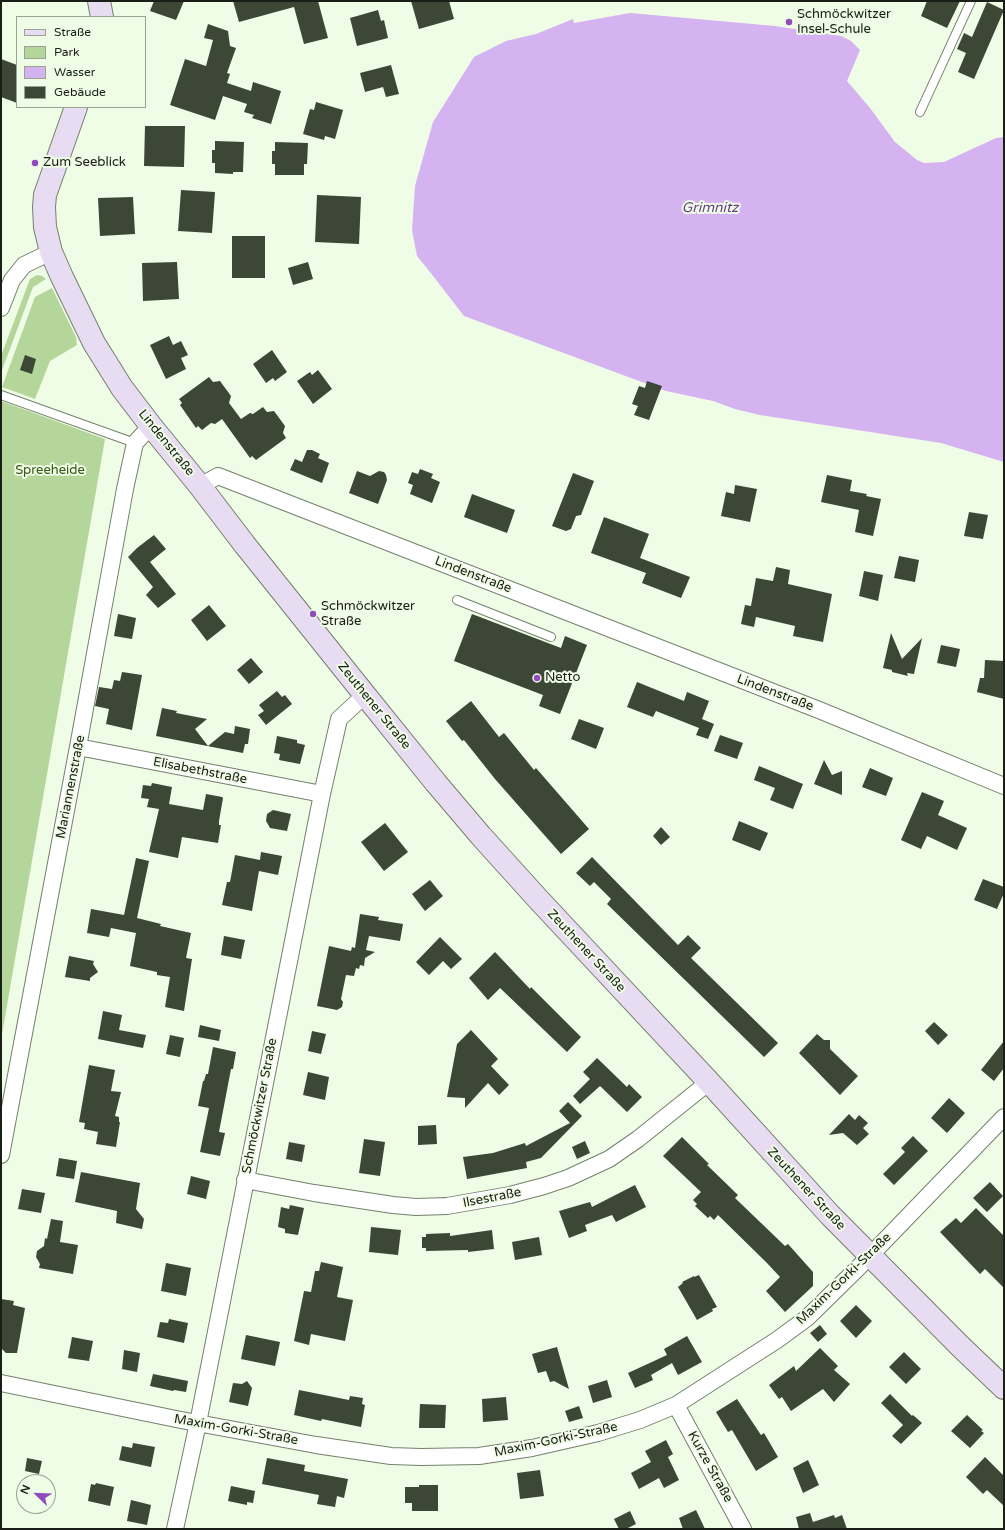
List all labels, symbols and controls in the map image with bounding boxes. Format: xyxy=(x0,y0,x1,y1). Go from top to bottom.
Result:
place label: Schmöckwitzer Insel-Schule xyxy=(797,7,891,38)
legend xyxy=(16,16,146,108)
marker: Schmöckwitzer Insel-Schule xyxy=(784,17,794,27)
text: Straße xyxy=(54,25,91,39)
text: Park xyxy=(54,45,80,59)
text: Wasser xyxy=(54,65,95,79)
text: Gebäude xyxy=(54,85,106,99)
place label: Zum Seeblick xyxy=(43,155,126,171)
marker: Zum Seeblick xyxy=(30,158,40,168)
water label: Grimnitz xyxy=(682,200,738,216)
street label: Lindenstraße xyxy=(135,407,197,479)
park label: Spreeheide xyxy=(15,463,85,479)
street label: Lindenstraße xyxy=(432,553,514,597)
place label: Schmöckwitzer Straße xyxy=(321,599,415,630)
marker: Schmöckwitzer Straße xyxy=(308,609,318,619)
street label: Zeuthener Straße xyxy=(334,659,414,753)
place label: Netto xyxy=(545,670,580,686)
street label: Lindenstraße xyxy=(734,671,816,715)
marker: Netto xyxy=(532,673,542,683)
street label: Mariannenstraße xyxy=(53,734,89,840)
street label: Elisabethstraße xyxy=(152,754,248,788)
street label: Zeuthener Straße xyxy=(544,906,628,996)
street label: Schmöckwitzer Straße xyxy=(239,1037,281,1175)
street label: Zeuthener Straße xyxy=(764,1144,848,1234)
street label: Ilsestraße xyxy=(461,1185,523,1211)
street label: Maxim-Gorki-Straße xyxy=(793,1230,895,1328)
street label: Maxim-Gorki-Straße xyxy=(173,1411,299,1449)
street label: Maxim-Gorki-Straße xyxy=(493,1419,619,1461)
street label: Kurze Straße xyxy=(684,1429,736,1505)
north arrow xyxy=(16,1474,56,1514)
text: N xyxy=(18,1483,33,1496)

